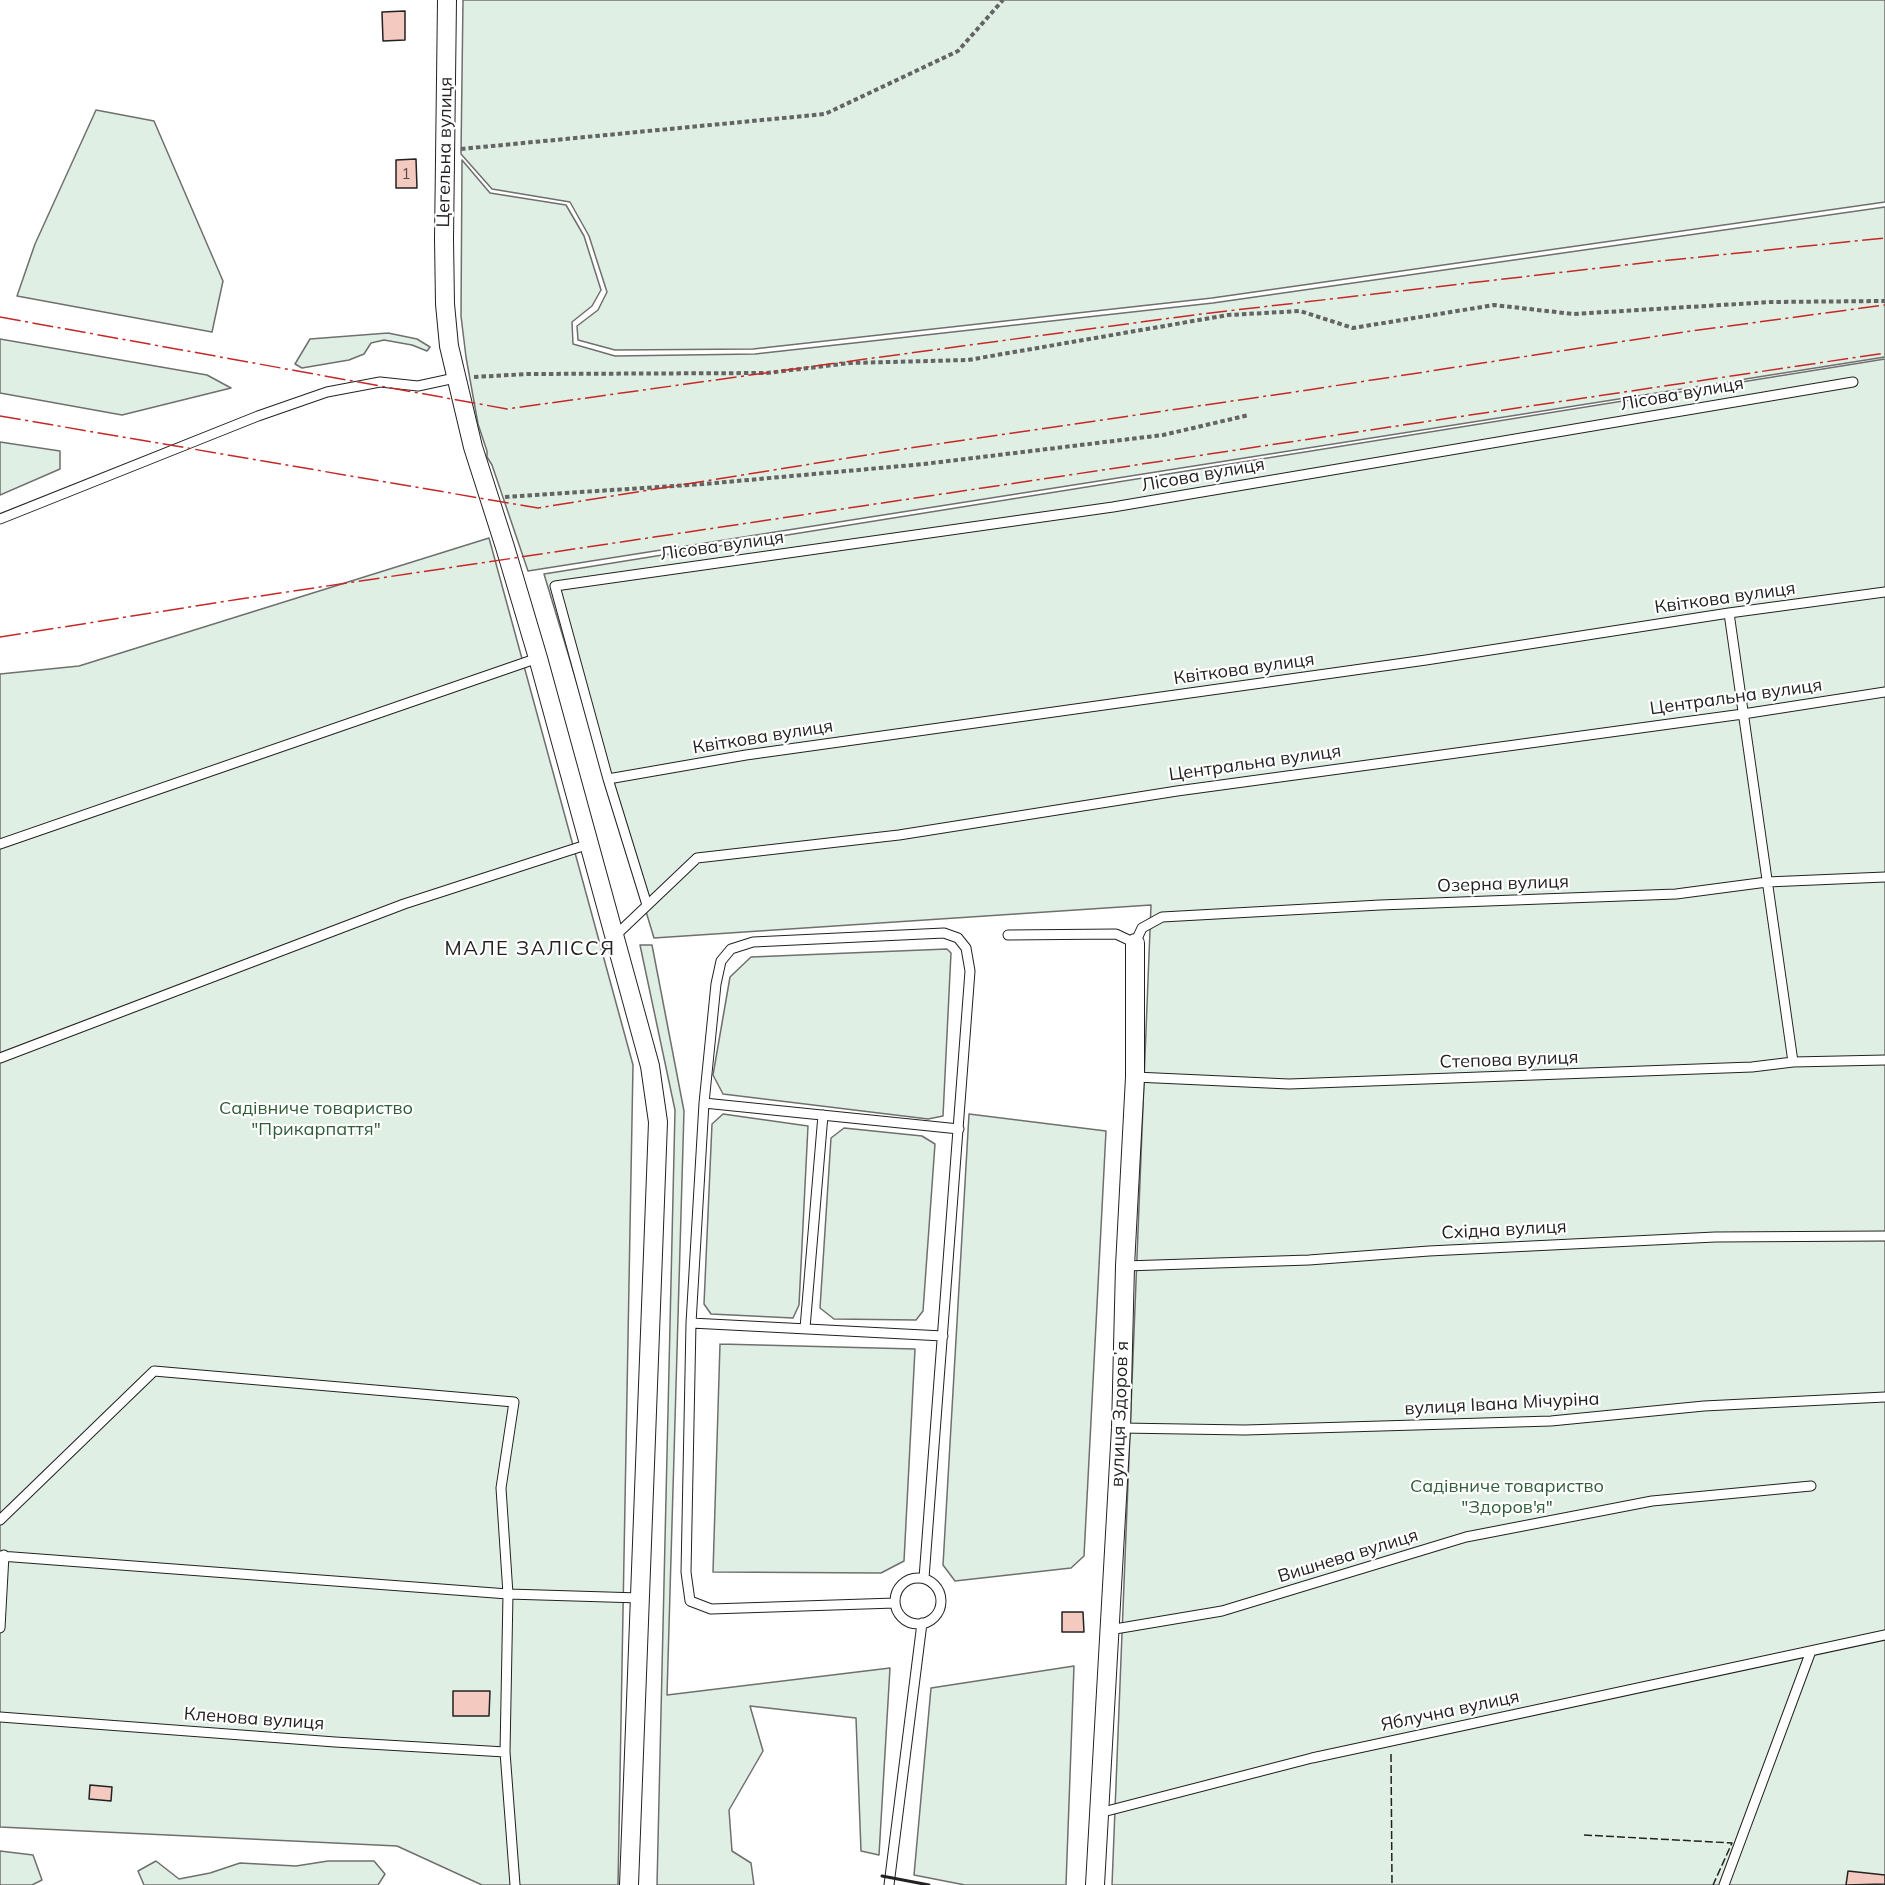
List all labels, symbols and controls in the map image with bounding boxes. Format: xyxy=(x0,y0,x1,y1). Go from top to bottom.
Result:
street label: Цегельна вулиця xyxy=(433,76,457,228)
house number: 1 xyxy=(402,165,410,183)
street label: Лісова вулиця xyxy=(1619,373,1745,415)
street label: Лісова вулиця xyxy=(1140,454,1266,496)
street label: Лісова вулиця xyxy=(659,527,785,565)
street label: Квіткова вулиця xyxy=(1653,577,1797,619)
street label: Квіткова вулиця xyxy=(1172,648,1316,690)
street label: Центральна вулиця xyxy=(1649,674,1823,720)
street label: Квіткова вулиця xyxy=(691,715,835,759)
street label: Центральна вулиця xyxy=(1168,740,1342,786)
street label: Озерна вулиця xyxy=(1437,871,1569,897)
district label: МАЛЕ ЗАЛІССЯ xyxy=(445,937,615,961)
street label: Степова вулиця xyxy=(1439,1047,1579,1073)
park label: Садівниче товариство "Прикарпаття" xyxy=(219,1098,413,1140)
street label: Східна вулиця xyxy=(1441,1216,1567,1244)
street label: вулиця Здоровʼя xyxy=(1107,1340,1133,1488)
street label: вулиця Івана Мічуріна xyxy=(1404,1388,1600,1420)
park label: Садівниче товариство "Здоров'я" xyxy=(1410,1476,1604,1518)
street label: Вишнева вулиця xyxy=(1275,1524,1421,1588)
street label: Яблучна вулиця xyxy=(1379,1686,1521,1736)
street label: Кленова вулиця xyxy=(183,1703,325,1735)

